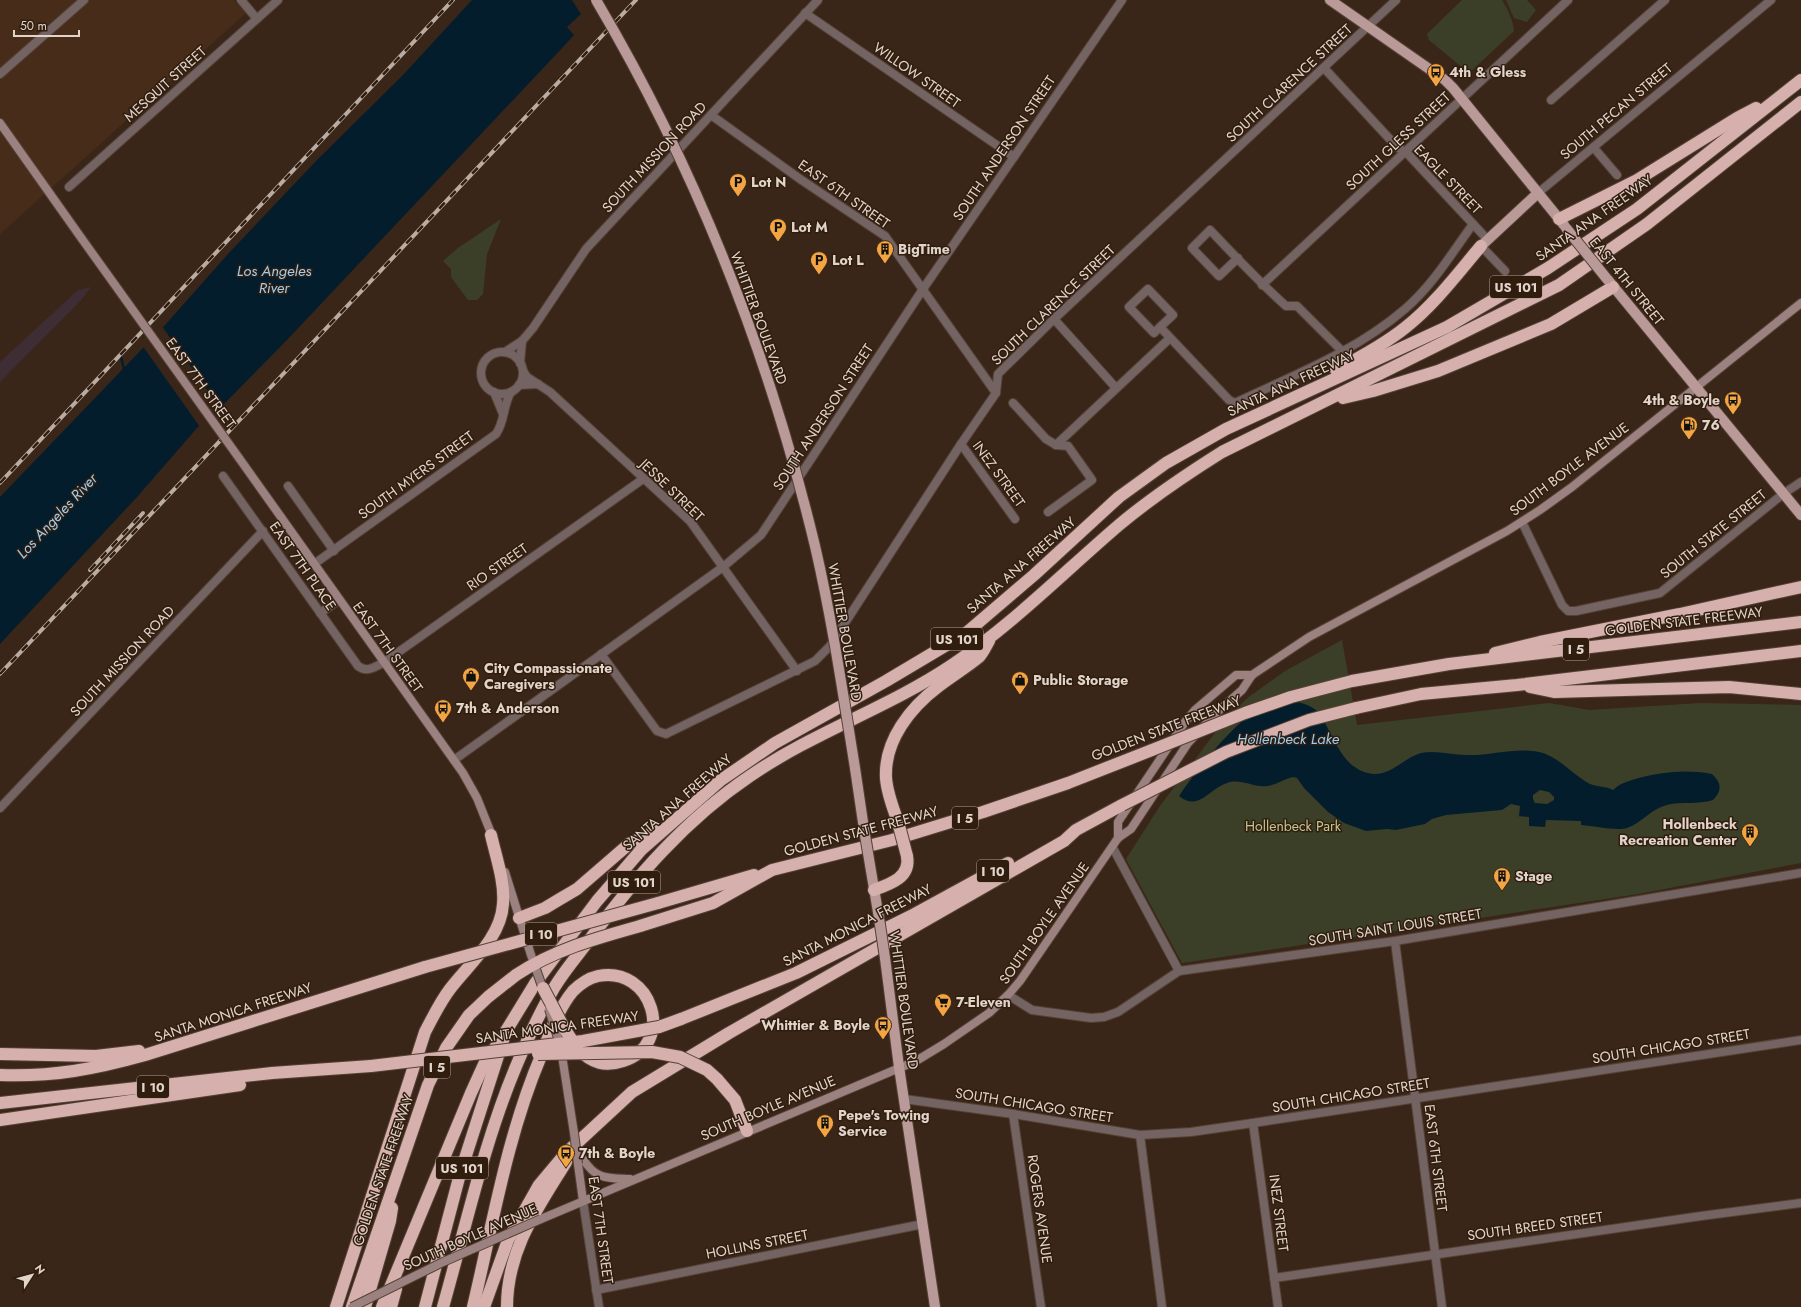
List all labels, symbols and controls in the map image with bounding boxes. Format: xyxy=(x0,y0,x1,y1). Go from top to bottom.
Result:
scale bar xyxy=(14,12,79,38)
text: 50 m xyxy=(20,17,47,35)
street label: SOUTH CLARENCE STREET xyxy=(1222,19,1357,147)
street label: WILLOW STREET xyxy=(869,38,965,113)
street label: MESQUIT STREET xyxy=(119,41,211,126)
street label: SOUTH PECAN STREET xyxy=(1555,58,1677,164)
bus stop icon: 4th & Gless xyxy=(1426,62,1446,87)
place label: 4th & Gless xyxy=(1449,62,1527,82)
street label: SOUTH ANDERSON STREET xyxy=(948,71,1060,225)
street label: SOUTH GLESS STREET xyxy=(1341,87,1455,195)
street label: SOUTH MISSION ROAD xyxy=(597,97,711,217)
street label: EAGLE STREET xyxy=(1410,140,1487,218)
street label: EAST 6TH STREET xyxy=(794,155,894,233)
street label: SANTA ANA FREEWAY xyxy=(1531,170,1657,266)
parking icon: Lot N xyxy=(728,172,748,197)
place label: Lot N xyxy=(751,172,786,192)
parking icon: Lot M xyxy=(768,217,788,242)
place label: Lot M xyxy=(791,217,828,237)
street label: EAST 4TH STREET xyxy=(1585,233,1669,330)
building icon: BigTime xyxy=(875,239,895,264)
place label: BigTime xyxy=(898,239,950,259)
street label: SOUTH CLARENCE STREET xyxy=(986,240,1120,370)
street label: WHITTIER BOULEVARD xyxy=(726,249,792,387)
parking icon: Lot L xyxy=(809,250,829,275)
place label: Lot L xyxy=(832,250,864,270)
water label: Los Angeles River xyxy=(237,260,311,299)
road number: US 101 xyxy=(1490,276,1542,298)
street label: EAST 7TH STREET xyxy=(161,333,241,433)
street label: SOUTH ANDERSON STREET xyxy=(768,339,878,494)
street label: SANTA ANA FREEWAY xyxy=(1224,345,1358,421)
place label: 4th & Boyle xyxy=(1642,390,1720,410)
bus stop icon: 4th & Boyle xyxy=(1723,390,1743,415)
fuel station icon: 76 xyxy=(1679,415,1699,440)
place label: 76 xyxy=(1702,415,1720,435)
street label: SOUTH BOYLE AVENUE xyxy=(1505,417,1633,521)
street label: SOUTH MYERS STREET xyxy=(354,426,478,524)
street label: INEZ STREET xyxy=(968,437,1030,512)
street label: JESSE STREET xyxy=(634,453,709,526)
water label: Los Angeles River xyxy=(12,468,103,564)
street label: SOUTH STATE STREET xyxy=(1656,485,1771,583)
street label: SANTA ANA FREEWAY xyxy=(962,512,1080,618)
street label: EAST 7TH PLACE xyxy=(265,517,341,615)
street label: RIO STREET xyxy=(462,538,532,595)
street label: WHITTIER BOULEVARD xyxy=(823,561,867,703)
street label: EAST 7TH STREET xyxy=(348,597,428,697)
street label: SOUTH MISSION ROAD xyxy=(65,601,179,721)
street label: GOLDEN STATE FREEWAY xyxy=(1604,601,1764,641)
road number: US 101 xyxy=(931,628,983,650)
road number: I 5 xyxy=(1563,638,1589,660)
place label: City Compassionate Caregivers xyxy=(484,658,612,694)
shop icon: City Compassionate Caregivers xyxy=(461,666,481,691)
shop icon: Public Storage xyxy=(1010,670,1030,695)
place label: Public Storage xyxy=(1033,670,1128,690)
street label: GOLDEN STATE FREEWAY xyxy=(1088,690,1244,766)
bus stop icon: 7th & Anderson xyxy=(433,698,453,723)
place label: 7th & Anderson xyxy=(456,698,559,718)
water label: Hollenbeck Lake xyxy=(1237,728,1340,750)
street label: SANTA ANA FREEWAY xyxy=(618,749,736,855)
street label: GOLDEN STATE FREEWAY xyxy=(782,801,940,861)
road number: I 5 xyxy=(952,807,978,829)
place label: Hollenbeck Recreation Center xyxy=(1619,814,1737,850)
park label: Hollenbeck Park xyxy=(1245,816,1342,836)
building icon: Hollenbeck Recreation Center xyxy=(1740,822,1760,847)
street label: SOUTH BOYLE AVENUE xyxy=(994,858,1094,988)
road number: I 10 xyxy=(977,860,1009,882)
building icon: Stage xyxy=(1492,866,1512,891)
place label: Stage xyxy=(1515,866,1552,886)
road number: US 101 xyxy=(608,871,660,893)
street label: SANTA MONICA FREEWAY xyxy=(779,879,935,971)
street label: SOUTH SAINT LOUIS STREET xyxy=(1307,903,1483,951)
road number: I 10 xyxy=(525,923,557,945)
street label: WHITTIER BOULEVARD xyxy=(884,929,924,1071)
street label: SANTA MONICA FREEWAY xyxy=(152,977,315,1047)
supermarket icon: 7-Eleven xyxy=(933,992,953,1017)
place label: 7-Eleven xyxy=(956,992,1011,1012)
street label: SANTA MONICA FREEWAY xyxy=(474,1006,640,1048)
place label: Whittier & Boyle xyxy=(761,1015,870,1035)
bus stop icon: Whittier & Boyle xyxy=(873,1015,893,1040)
street label: SOUTH CHICAGO STREET xyxy=(1591,1024,1752,1068)
road number: I 5 xyxy=(424,1056,450,1078)
street label: SOUTH BOYLE AVENUE xyxy=(697,1071,839,1145)
street label: SOUTH CHICAGO STREET xyxy=(1271,1073,1432,1117)
road number: I 10 xyxy=(137,1076,169,1098)
street label: SOUTH CHICAGO STREET xyxy=(954,1083,1115,1127)
street label: GOLDEN STATE FREEWAY xyxy=(348,1092,418,1248)
street label: EAST 6TH STREET xyxy=(1419,1103,1453,1213)
place label: Pepe's Towing Service xyxy=(838,1105,930,1141)
building icon: Pepe's Towing Service xyxy=(815,1113,835,1138)
bus stop icon: 7th & Boyle xyxy=(556,1143,576,1168)
place label: 7th & Boyle xyxy=(579,1143,655,1163)
street label: ROGERS AVENUE xyxy=(1022,1154,1058,1264)
road number: US 101 xyxy=(436,1157,488,1179)
street label: INEZ STREET xyxy=(1264,1173,1294,1253)
street label: EAST 7TH STREET xyxy=(584,1175,618,1285)
street label: SOUTH BOYLE AVENUE xyxy=(400,1198,540,1276)
street label: SOUTH BREED STREET xyxy=(1466,1207,1605,1245)
street label: HOLLINS STREET xyxy=(704,1224,810,1264)
north arrow xyxy=(12,1255,52,1295)
text: N xyxy=(31,1261,49,1277)

